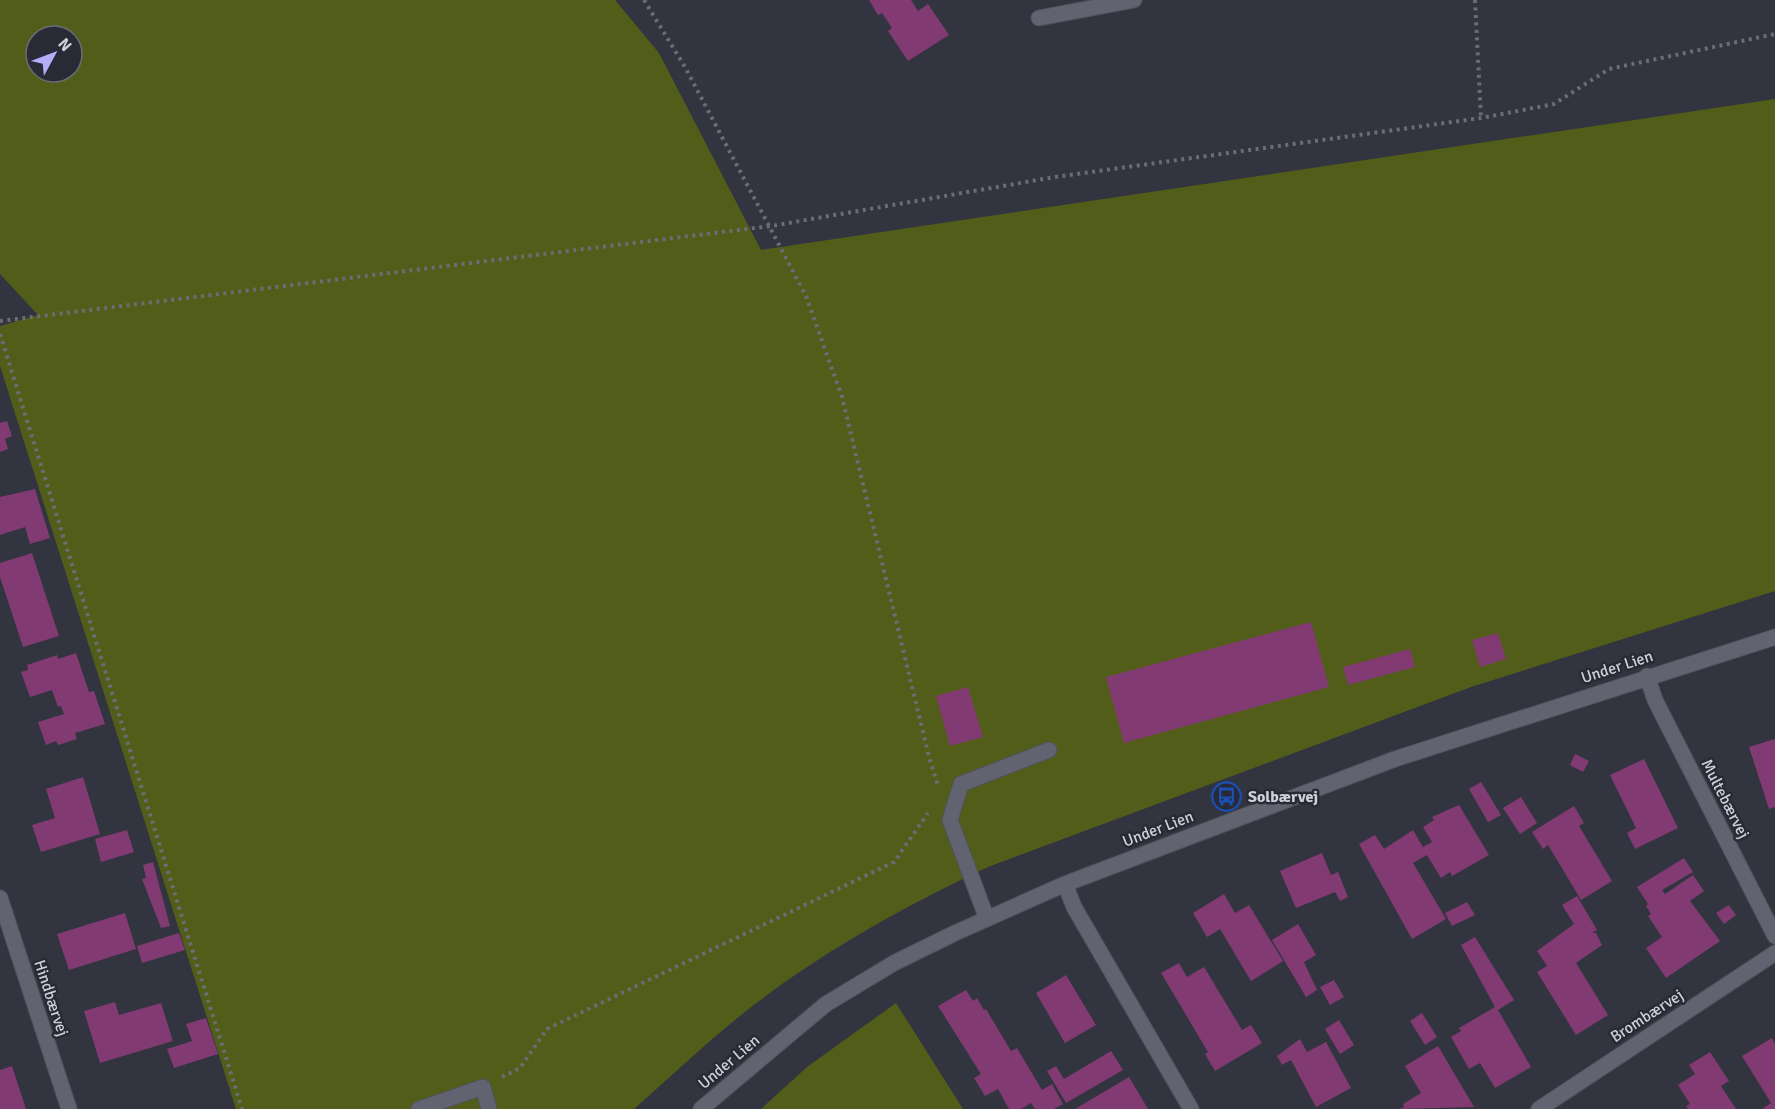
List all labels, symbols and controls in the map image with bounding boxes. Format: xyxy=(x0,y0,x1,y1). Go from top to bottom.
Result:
north arrow xyxy=(24,24,84,84)
text: N xyxy=(53,34,76,56)
street label: Under Lien xyxy=(1578,646,1656,688)
street label: Multebærvej xyxy=(1696,756,1754,842)
bus stop icon: Solbærvej xyxy=(1211,781,1243,813)
place label: Solbærvej xyxy=(1248,787,1318,807)
street label: Under Lien xyxy=(1120,806,1196,852)
street label: Hindbærvej xyxy=(29,957,73,1039)
street label: Brombærvej xyxy=(1607,985,1687,1047)
street label: Under Lien xyxy=(694,1030,764,1094)

